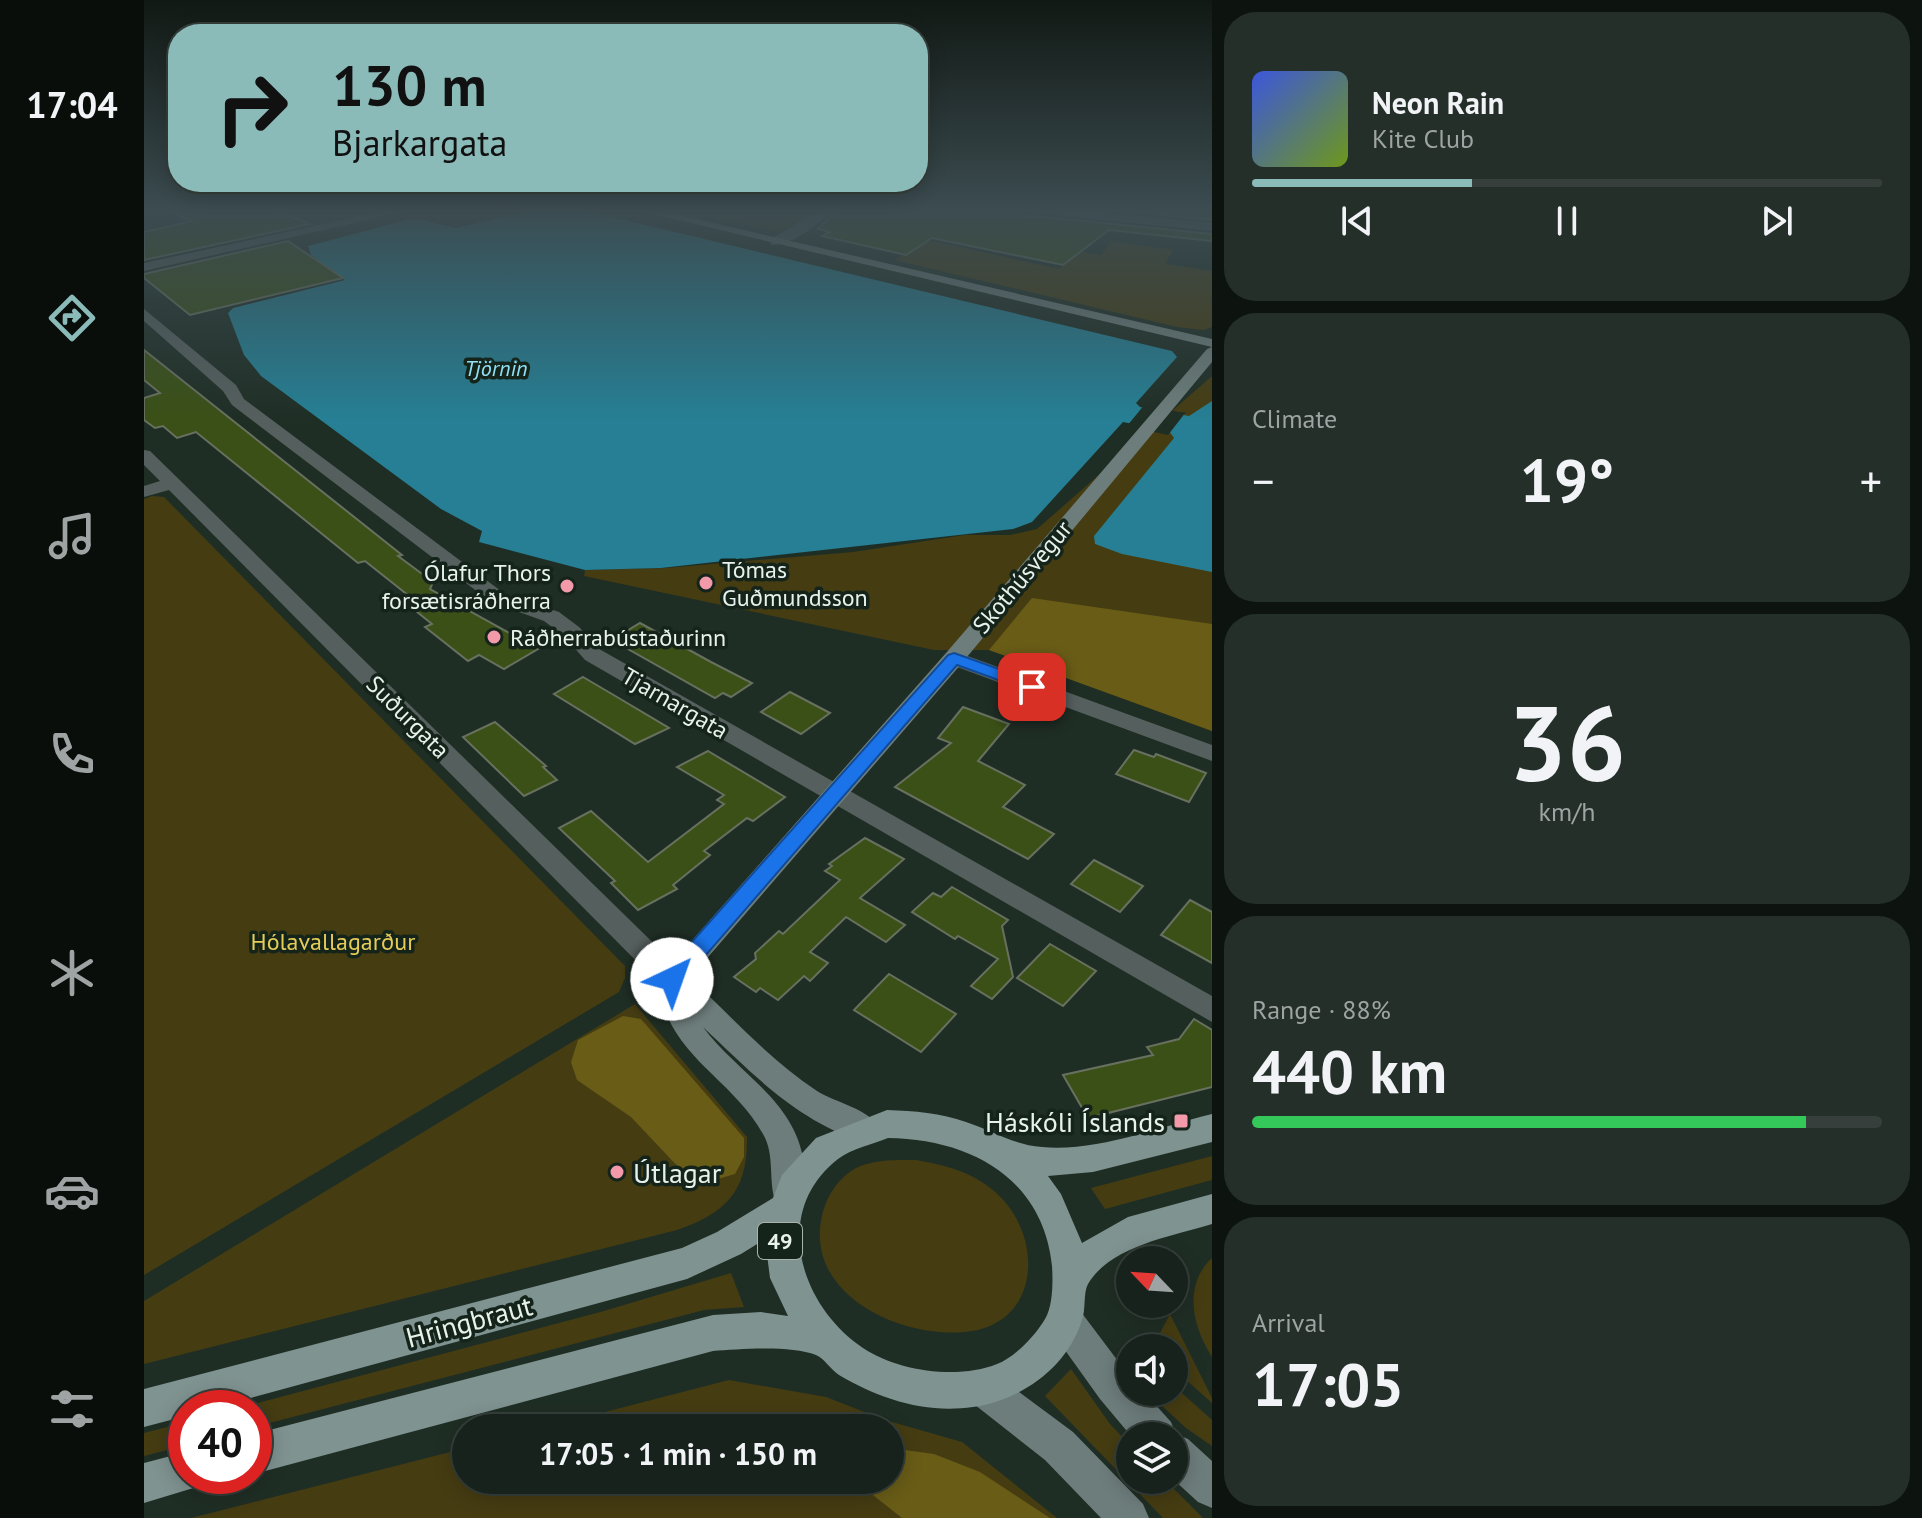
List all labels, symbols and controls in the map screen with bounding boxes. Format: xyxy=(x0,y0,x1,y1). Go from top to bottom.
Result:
text: 130 m xyxy=(332,49,487,121)
icon: right xyxy=(200,56,304,160)
text: 17:04 xyxy=(26,81,118,128)
text: Neon Rain xyxy=(1372,83,1504,122)
text: Bjarkargata xyxy=(332,119,507,166)
text: Kite Club xyxy=(1372,122,1474,155)
icon: previous xyxy=(1335,199,1379,243)
icon: pause xyxy=(1545,199,1589,243)
icon: next xyxy=(1755,199,1799,243)
icon: directions xyxy=(44,290,100,346)
water label: Tjörnin xyxy=(464,354,528,382)
text: Climate xyxy=(1252,402,1337,435)
text: 19° xyxy=(1520,441,1614,519)
text: − xyxy=(1252,452,1274,509)
text: + xyxy=(1860,452,1882,509)
icon: music xyxy=(44,508,100,564)
street label: Skothúsvegur xyxy=(966,514,1078,640)
place label: Tómas Guðmundsson xyxy=(722,554,868,613)
place label: Ólafur Thors forsætisráðherra xyxy=(382,557,551,616)
marker: Tómas Guðmundsson xyxy=(697,574,715,592)
marker: Ólafur Thors forsætisráðherra xyxy=(558,577,576,595)
place label: Ráðherrabústaðurinn xyxy=(510,622,726,653)
marker: Ráðherrabústaðurinn xyxy=(485,628,503,646)
pin xyxy=(998,653,1066,721)
street label: Tjarnargata xyxy=(616,660,734,746)
icon: arrive xyxy=(1010,665,1054,709)
street label: Suðurgata xyxy=(360,669,456,765)
text: 36 xyxy=(1508,675,1626,810)
icon: phone xyxy=(44,726,100,782)
text: km/h xyxy=(1539,795,1596,828)
park label: Hólavallagarður xyxy=(251,926,415,957)
position arrow xyxy=(630,937,714,1021)
icon: climate xyxy=(44,945,100,1001)
text: Range · 88% xyxy=(1252,993,1391,1026)
text: 440 km xyxy=(1252,1032,1447,1110)
place label: Háskóli Íslands xyxy=(985,1103,1165,1140)
marker: Háskóli Íslands xyxy=(1172,1112,1190,1130)
place label: Útlagar xyxy=(633,1154,722,1191)
icon: car xyxy=(44,1163,100,1219)
marker: Útlagar xyxy=(608,1163,626,1181)
road number: 49 xyxy=(758,1223,802,1259)
north arrow xyxy=(1116,1246,1188,1318)
map controls xyxy=(1116,1246,1188,1494)
street label: Hringbraut xyxy=(402,1286,537,1356)
text: Arrival xyxy=(1252,1306,1325,1339)
button: sound xyxy=(1116,1334,1188,1406)
text: 17:05 xyxy=(1252,1345,1404,1423)
icon: filters xyxy=(44,1381,100,1437)
speed limit sign: 40 xyxy=(168,1390,272,1494)
button: layers xyxy=(1116,1422,1188,1494)
text: 17:05 · 1 min · 150 m xyxy=(539,1434,817,1473)

